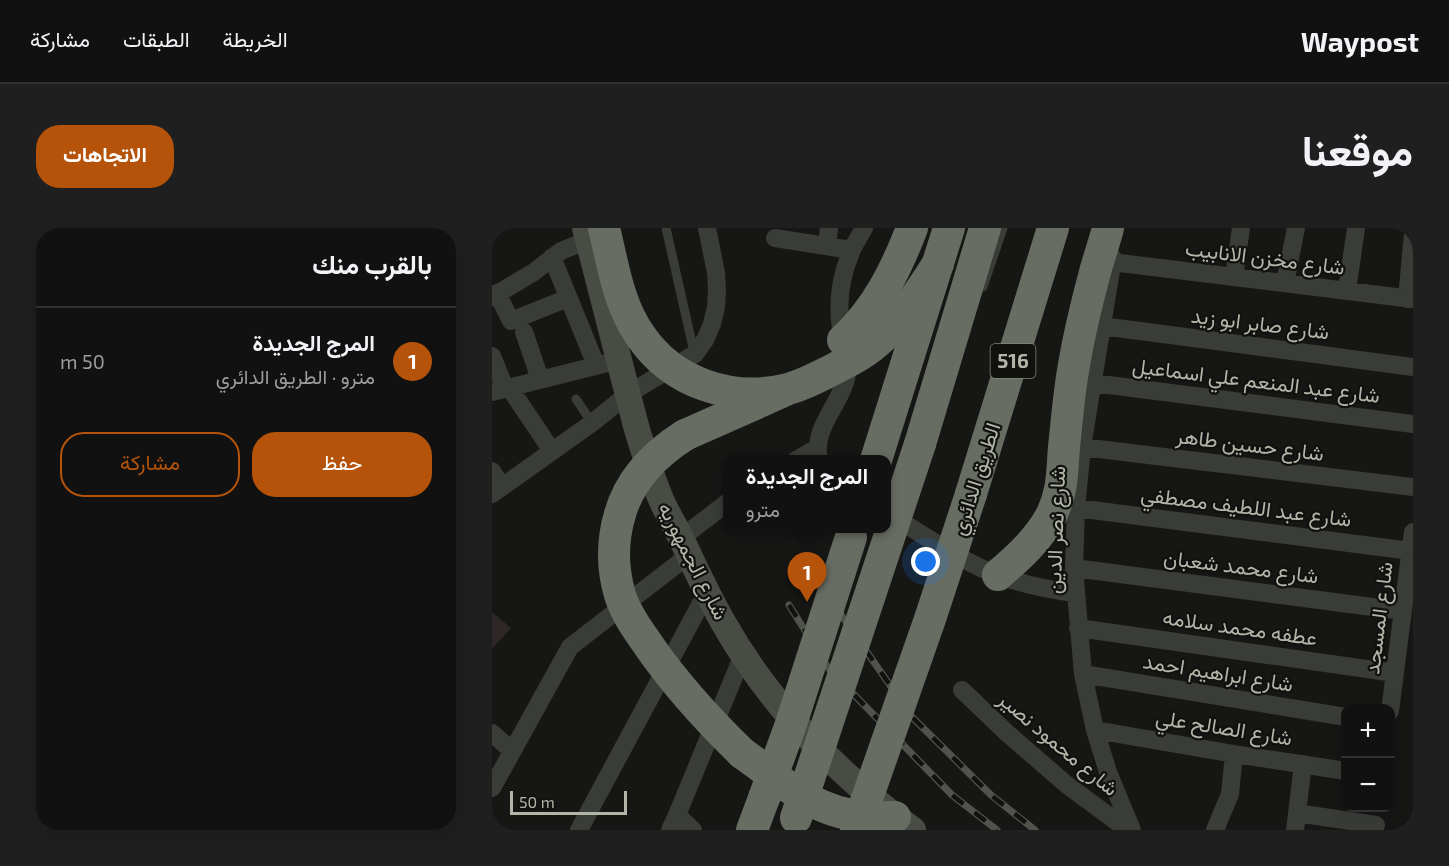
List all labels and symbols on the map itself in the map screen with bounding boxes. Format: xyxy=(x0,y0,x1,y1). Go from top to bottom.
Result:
street label: شارع مخزن الانابيب xyxy=(1184,234,1346,282)
street label: شارع صابر ابو زيد xyxy=(1189,302,1331,346)
road number: 516 xyxy=(990,344,1036,378)
street label: شارع عبد المنعم علي اسماعيل xyxy=(1130,352,1381,413)
street label: الطريق الدائري xyxy=(945,419,1010,540)
street label: شارع حسين طاهر xyxy=(1173,422,1326,468)
street label: شارع نصر الدين xyxy=(1040,465,1072,595)
street label: شارع عبد اللطيف مصطفي xyxy=(1139,480,1353,537)
street label: شارع الجمهوريه xyxy=(651,497,735,625)
street label: شارع محمد شعبان xyxy=(1162,544,1320,590)
your location xyxy=(911,547,940,576)
pin: 1 xyxy=(788,552,826,602)
street label: شارع المسجد xyxy=(1358,560,1400,676)
street label: عطفه محمد سلامه xyxy=(1161,603,1319,650)
street label: شارع ابراهيم احمد xyxy=(1141,647,1295,699)
street label: شارع محمود نصير xyxy=(991,685,1124,803)
street label: شارع الصالح علي xyxy=(1153,703,1294,756)
scale bar xyxy=(510,788,627,816)

